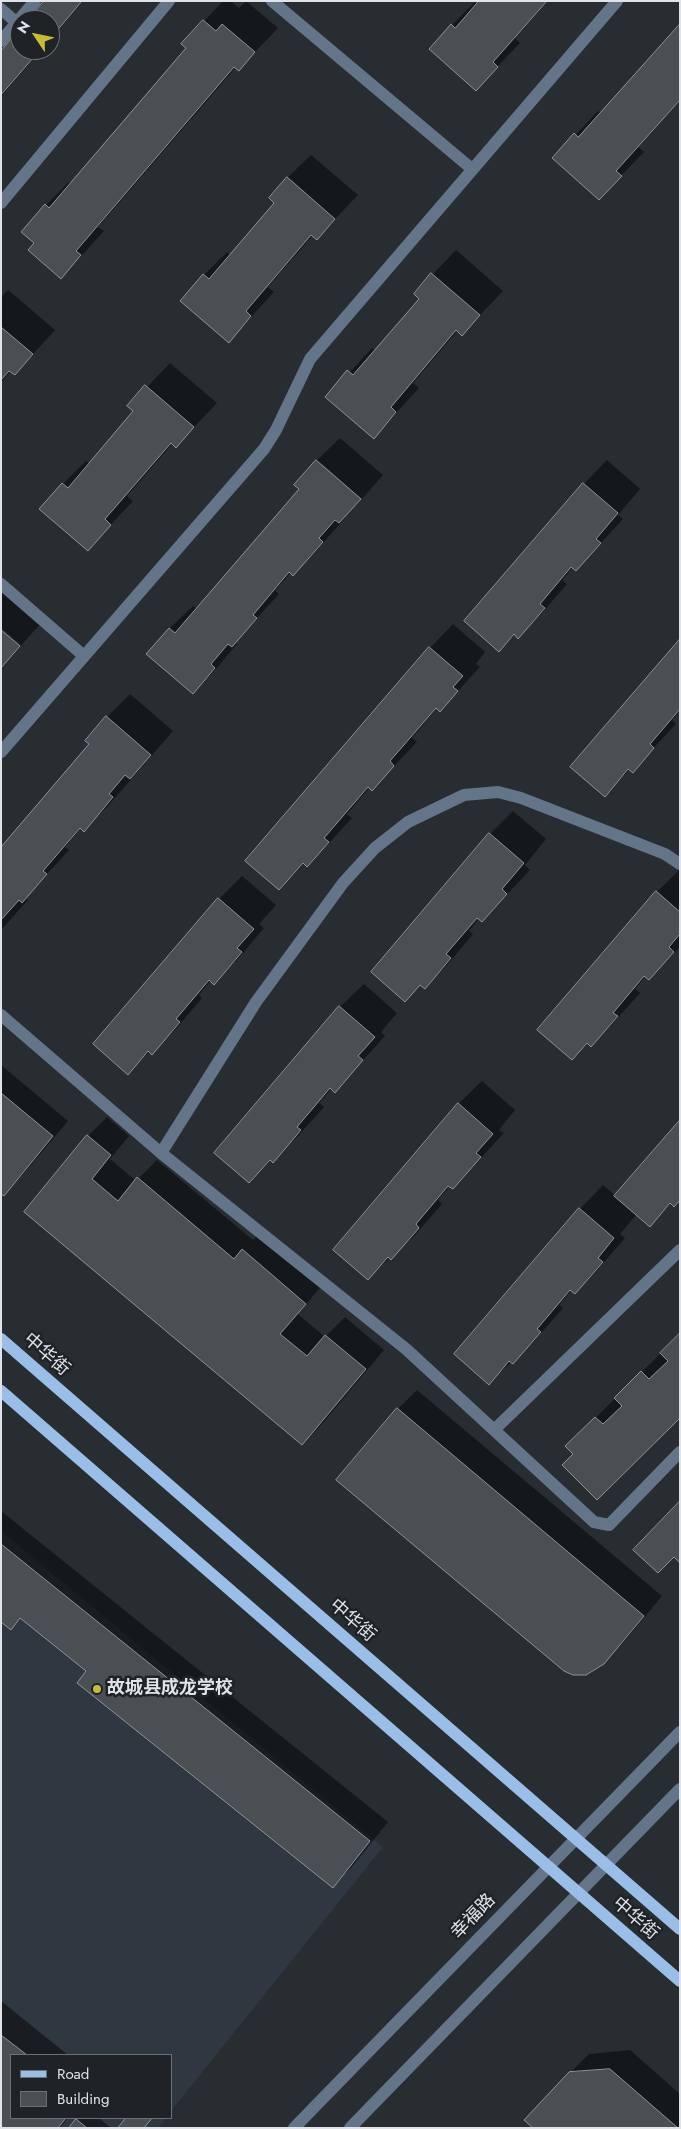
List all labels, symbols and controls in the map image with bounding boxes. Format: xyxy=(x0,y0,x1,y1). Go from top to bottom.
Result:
north arrow xyxy=(10,10,60,60)
text: N xyxy=(12,17,35,37)
street label: 中华街 xyxy=(19,1329,73,1381)
street label: 中华街 xyxy=(325,1595,379,1647)
place label: 故城县成龙学校 xyxy=(107,1678,233,1700)
marker: 故城县成龙学校 xyxy=(91,1683,103,1695)
street label: 幸福路 xyxy=(447,1890,501,1944)
street label: 中华街 xyxy=(608,1893,662,1945)
legend xyxy=(10,2054,172,2119)
text: Road xyxy=(57,2063,89,2085)
text: Building xyxy=(57,2088,109,2110)

